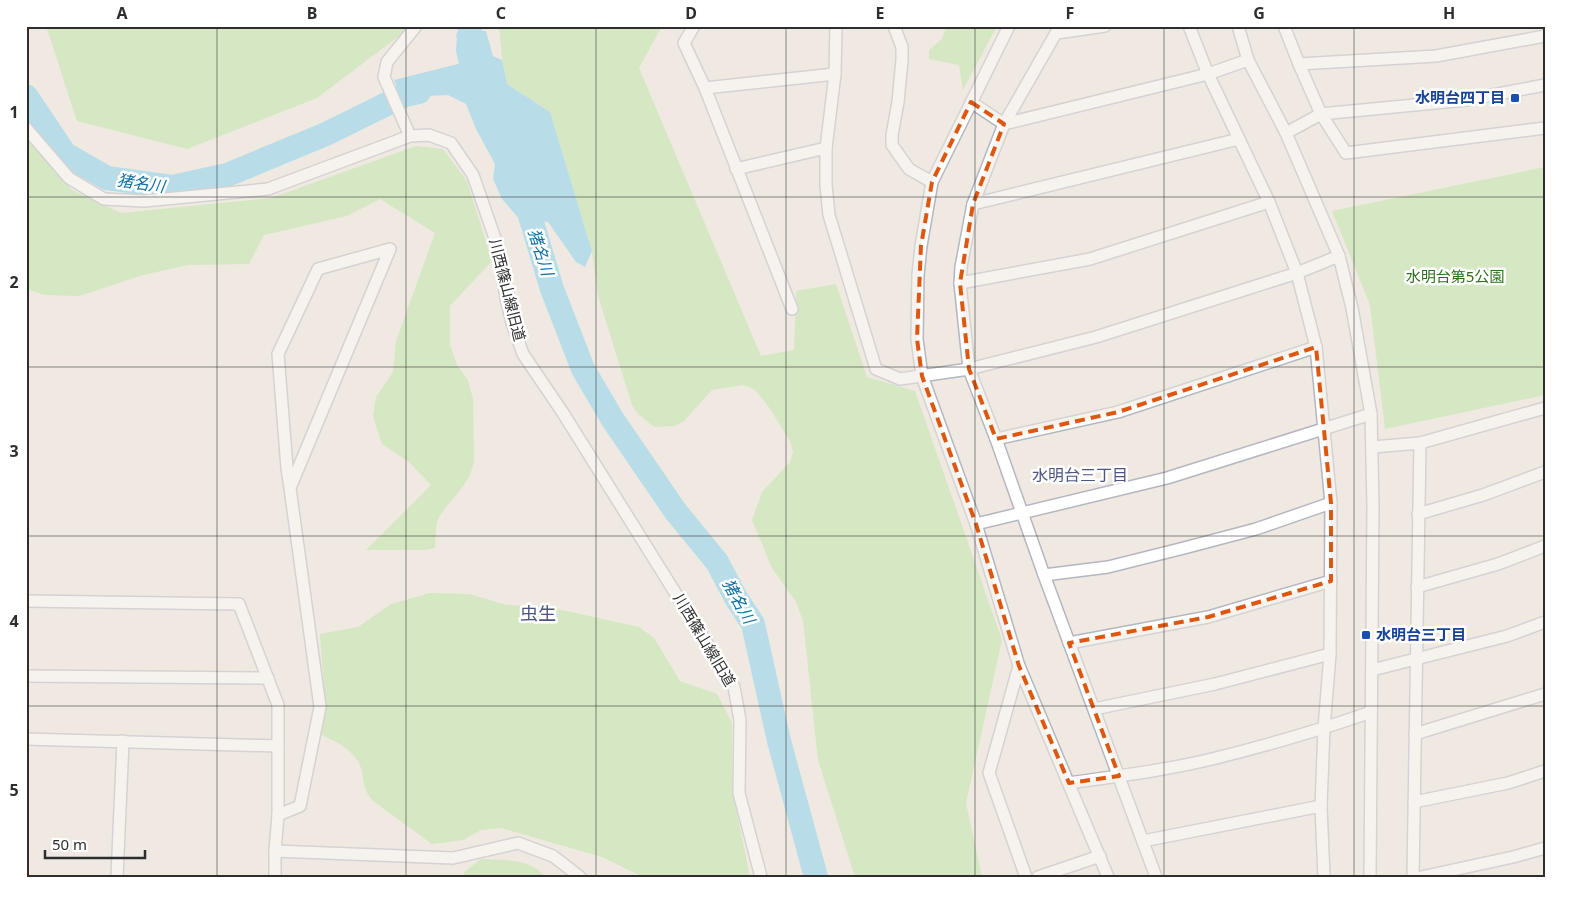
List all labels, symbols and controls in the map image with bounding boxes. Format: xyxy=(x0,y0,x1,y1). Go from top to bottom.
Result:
text: A xyxy=(116,2,128,24)
text: B xyxy=(307,2,317,24)
text: C xyxy=(496,2,506,24)
text: D xyxy=(685,2,697,24)
text: E xyxy=(876,2,885,24)
text: F xyxy=(1066,2,1074,24)
text: G xyxy=(1253,2,1265,24)
text: H xyxy=(1443,2,1455,24)
place label: 水明台四丁目 xyxy=(1415,87,1505,107)
marker: 水明台四丁目 xyxy=(1509,92,1521,104)
text: 1 xyxy=(9,101,19,123)
water label: 猪名川 xyxy=(116,169,168,198)
water label: 猪名川 xyxy=(523,226,559,280)
street label: 川西篠山線旧道 xyxy=(486,236,530,343)
park label: 水明台第5公園 xyxy=(1406,266,1504,286)
text: 2 xyxy=(9,271,19,293)
text: 3 xyxy=(9,440,19,462)
district label: 水明台三丁目 xyxy=(1032,464,1128,486)
water label: 猪名川 xyxy=(718,575,761,629)
street label: 川西篠山線旧道 xyxy=(669,589,740,690)
district label: 虫生 xyxy=(520,601,556,625)
text: 4 xyxy=(9,610,19,632)
place label: 水明台三丁目 xyxy=(1376,624,1466,644)
marker: 水明台三丁目 xyxy=(1360,629,1372,641)
text: 5 xyxy=(9,779,19,801)
scale bar xyxy=(45,828,145,860)
text: 50 m xyxy=(52,834,87,854)

